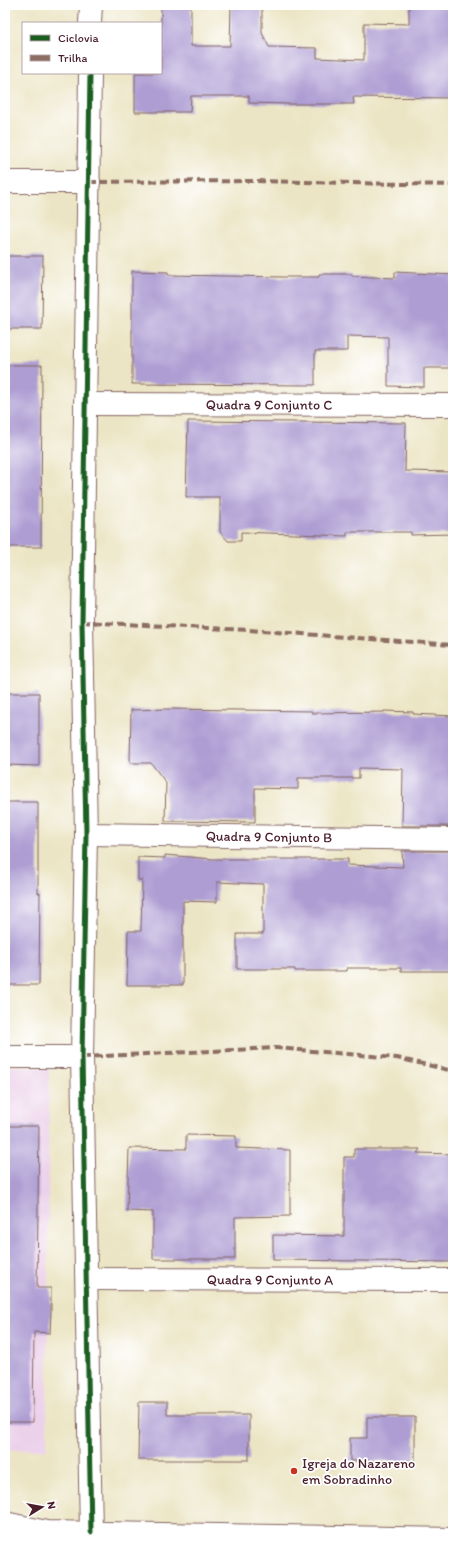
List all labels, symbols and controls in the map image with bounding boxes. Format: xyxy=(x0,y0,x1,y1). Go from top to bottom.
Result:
legend xyxy=(22,22,162,74)
text: Ciclovia xyxy=(58,31,100,45)
text: Trilha xyxy=(58,51,87,65)
street label: Quadra 9 Conjunto C xyxy=(206,396,332,414)
street label: Quadra 9 Conjunto B xyxy=(206,828,332,846)
street label: Quadra 9 Conjunto A xyxy=(207,1271,333,1289)
place label: Igreja do Nazareno em Sobradinho xyxy=(302,1455,415,1488)
marker: Igreja do Nazareno em Sobradinho xyxy=(289,1466,299,1476)
north arrow xyxy=(22,1487,62,1527)
text: N xyxy=(44,1500,58,1510)

